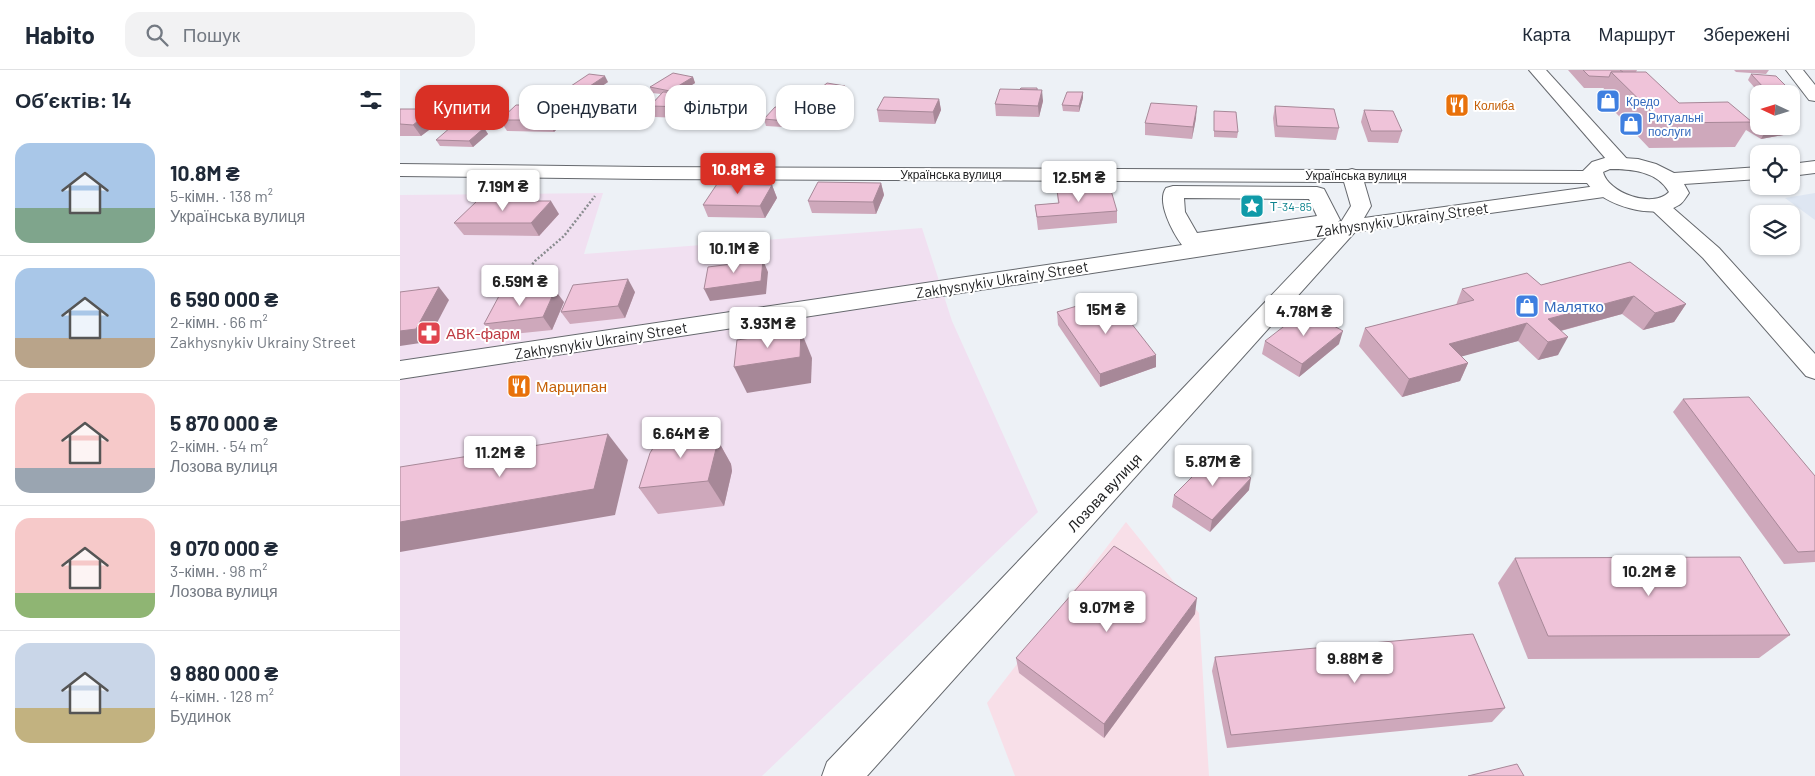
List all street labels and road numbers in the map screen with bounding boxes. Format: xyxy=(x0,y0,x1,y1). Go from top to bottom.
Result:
street label: Українська вулиця xyxy=(900,167,1002,182)
street label: Українська вулиця xyxy=(1305,168,1407,183)
street label: Zakhysnykiv Ukrainy Street xyxy=(1314,198,1490,240)
street label: Zakhysnykiv Ukrainy Street xyxy=(914,256,1090,302)
street label: Zakhysnykiv Ukrainy Street xyxy=(513,317,689,363)
street label: Лозова вулиця xyxy=(1063,449,1145,535)

